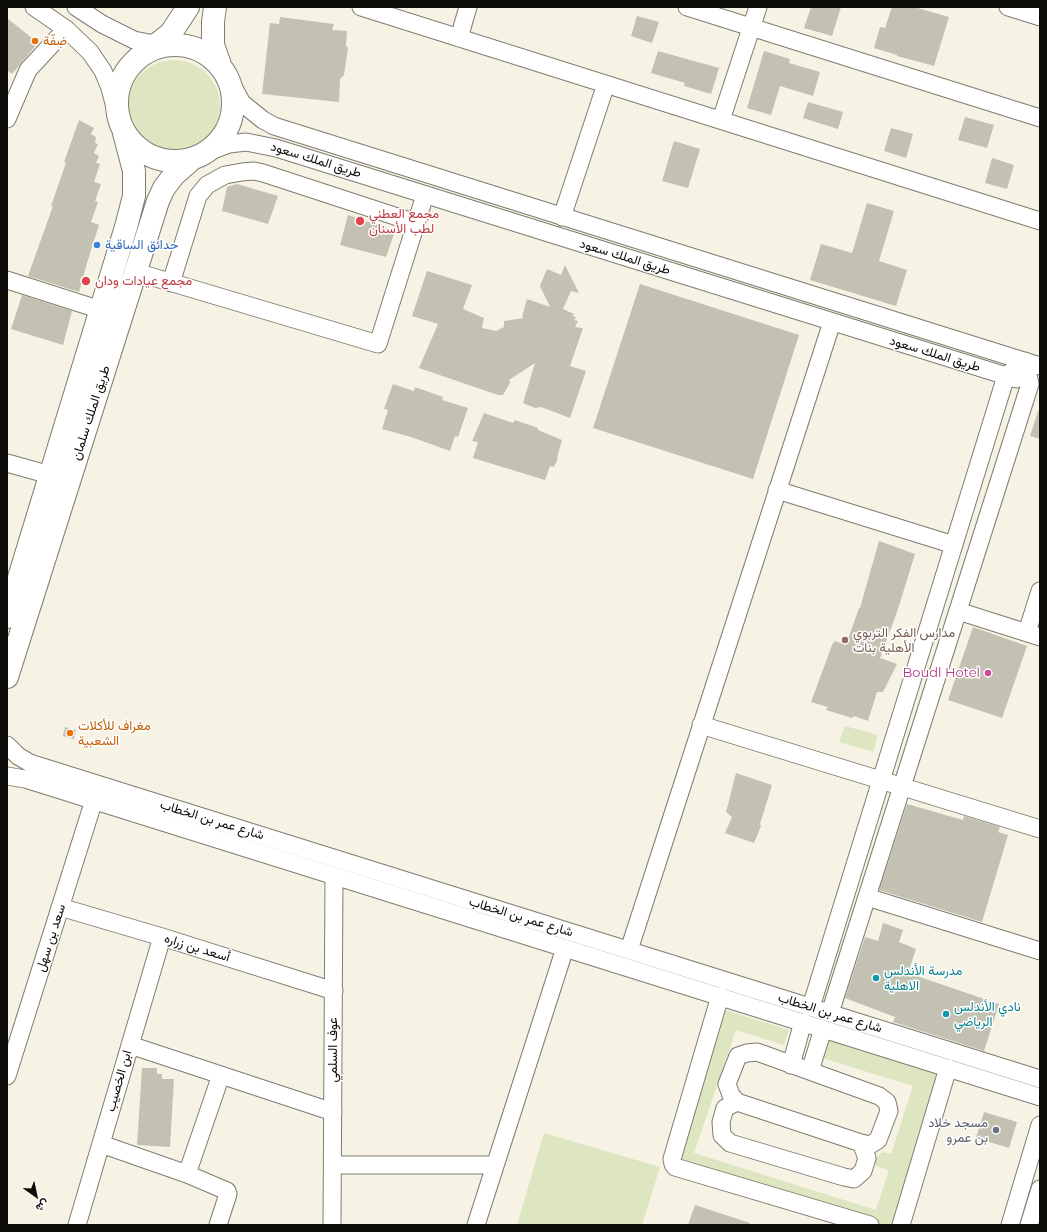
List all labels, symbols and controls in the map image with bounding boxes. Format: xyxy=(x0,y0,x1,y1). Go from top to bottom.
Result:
place label: ضِفّة xyxy=(43,33,67,49)
marker: ضِفّة xyxy=(30,36,40,46)
street label: طريق الملك سعود xyxy=(269,139,363,181)
place label: مجمع العطني لطب الأسنان xyxy=(369,206,439,237)
marker: مجمع العطني لطب الأسنان xyxy=(354,215,366,227)
street label: طريق الملك سعود xyxy=(578,236,672,278)
place label: حدائق الساقية xyxy=(105,237,179,253)
marker: حدائق الساقية xyxy=(92,240,102,250)
place label: مجمع عيادات ودان xyxy=(95,273,192,289)
marker: مجمع عيادات ودان xyxy=(80,275,92,287)
street label: طريق الملك سعود xyxy=(888,333,982,375)
street label: طريق الملك سلمان xyxy=(68,364,114,462)
place label: مدارس الفكر التربوي الأهلية بنات xyxy=(853,625,955,656)
marker: مدارس الفكر التربوي الأهلية بنات xyxy=(840,635,850,645)
place label: Boudl Hotel xyxy=(902,665,980,681)
marker: Boudl Hotel xyxy=(983,668,993,678)
place label: مغراف للأكلات الشعبية xyxy=(78,718,151,749)
marker: مغراف للأكلات الشعبية xyxy=(65,728,75,738)
street label: شارع عمر بن الخطاب xyxy=(158,797,266,843)
street label: شارع عمر بن الخطاب xyxy=(467,894,575,940)
street label: سعد بن سهل xyxy=(33,902,69,974)
street label: أسعد بن زراره xyxy=(162,931,232,965)
place label: مدرسة الأندلس الاهلية xyxy=(884,963,963,994)
marker: مدرسة الأندلس الاهلية xyxy=(871,973,881,983)
street label: شارع عمر بن الخطاب xyxy=(776,990,884,1036)
place label: نادي الأندلس الرياضي xyxy=(954,999,1021,1030)
marker: نادي الأندلس الرياضي xyxy=(941,1009,951,1019)
street label: عوف السلمي xyxy=(325,1017,341,1083)
street label: ابن الخصيب xyxy=(103,1048,135,1114)
place label: مسجد خلاد بن عمرو xyxy=(928,1115,988,1146)
marker: مسجد خلاد بن عمرو xyxy=(991,1125,1001,1135)
north arrow xyxy=(16,1176,56,1216)
text: ش xyxy=(33,1197,52,1216)

